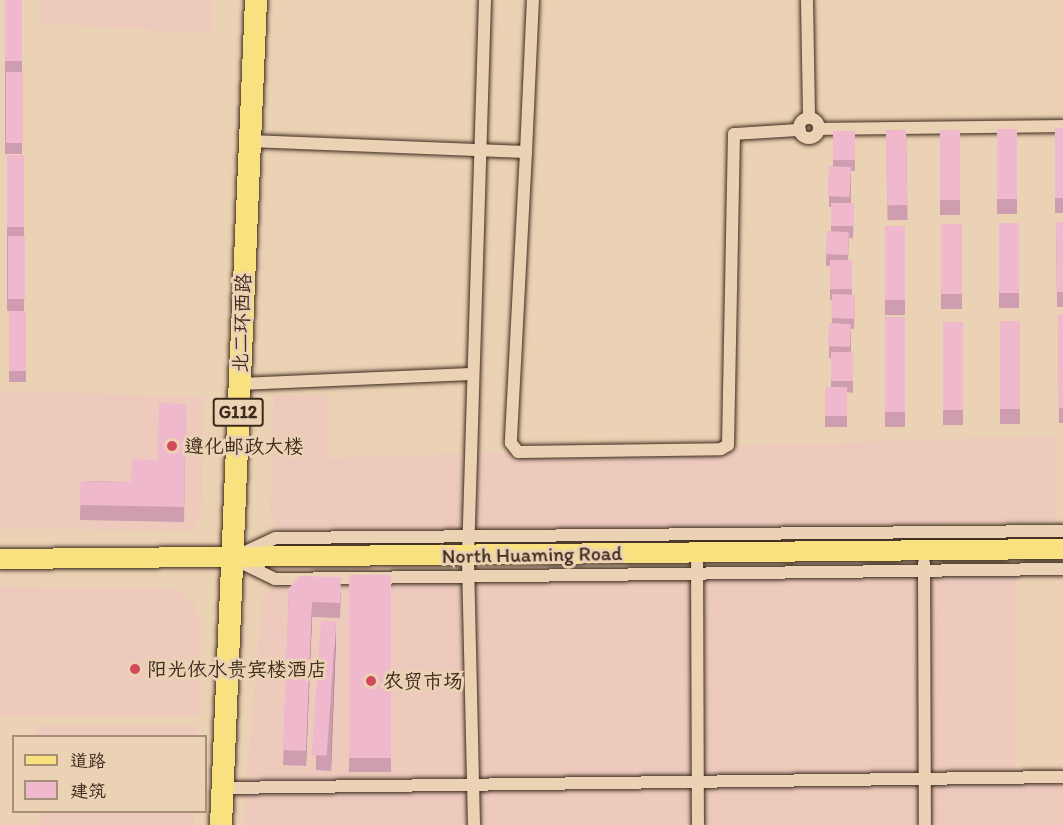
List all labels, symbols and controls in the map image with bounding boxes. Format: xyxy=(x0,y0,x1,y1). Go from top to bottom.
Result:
street label: 北二环西路 xyxy=(228,273,256,373)
road number: G112 xyxy=(212,397,264,427)
place label: 遵化邮政大楼 xyxy=(184,434,304,458)
marker: 遵化邮政大楼 xyxy=(165,439,179,453)
street label: North Huaming Road xyxy=(442,541,622,569)
place label: 阳光依水贵宾楼酒店 xyxy=(147,657,327,681)
marker: 阳光依水贵宾楼酒店 xyxy=(128,662,142,676)
place label: 农贸市场 xyxy=(383,669,463,693)
marker: 农贸市场 xyxy=(364,674,378,688)
legend xyxy=(12,735,207,813)
text: 道路 xyxy=(70,750,106,772)
text: 建筑 xyxy=(70,780,106,802)

